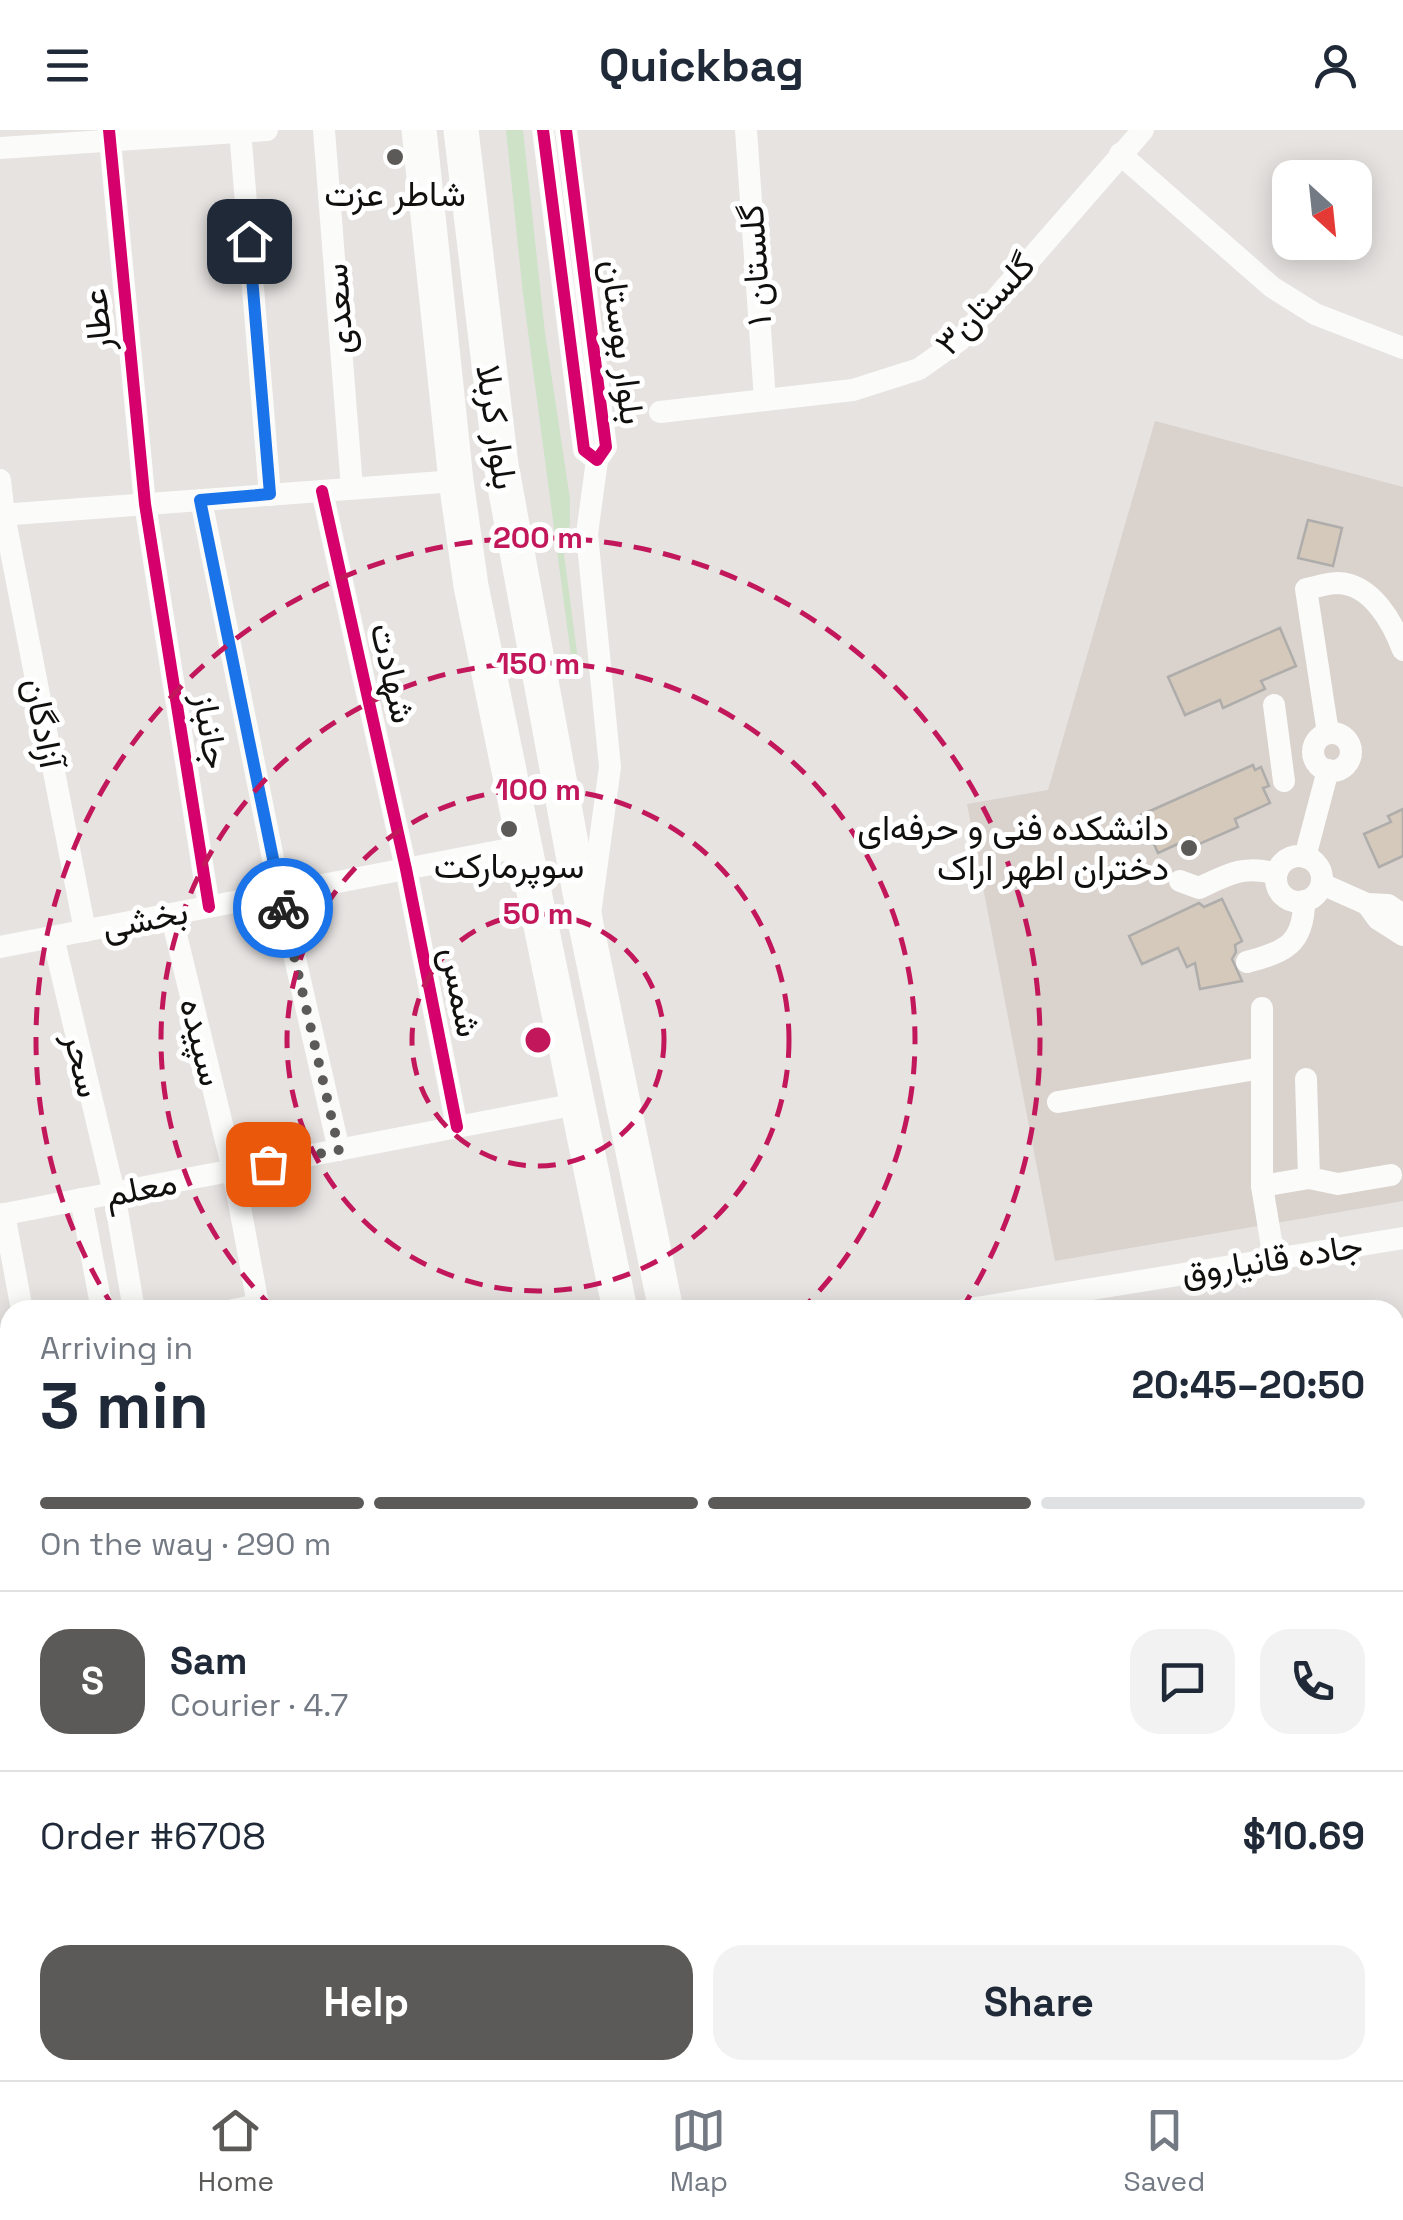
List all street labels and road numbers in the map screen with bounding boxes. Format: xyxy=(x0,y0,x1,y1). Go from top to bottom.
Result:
street label: گلستان ۱ xyxy=(729,203,781,327)
street label: گلستان۳ xyxy=(926,244,1044,364)
street label: بلوار بوستان xyxy=(591,257,655,427)
street label: سعدی xyxy=(313,262,363,356)
street label: عطار xyxy=(72,286,122,355)
street label: بلوار کربلا xyxy=(466,362,528,492)
street label: شهادت xyxy=(360,619,426,727)
street label: آزادگان xyxy=(14,674,75,774)
street label: جانباز xyxy=(183,689,239,772)
street label: بخشی xyxy=(98,889,192,949)
street label: شمس xyxy=(431,943,491,1041)
street label: سپیده xyxy=(168,993,234,1091)
street label: سحر xyxy=(54,1027,112,1102)
street label: معلم xyxy=(101,1160,181,1217)
street label: جاده قانیاروق xyxy=(1178,1223,1366,1295)

